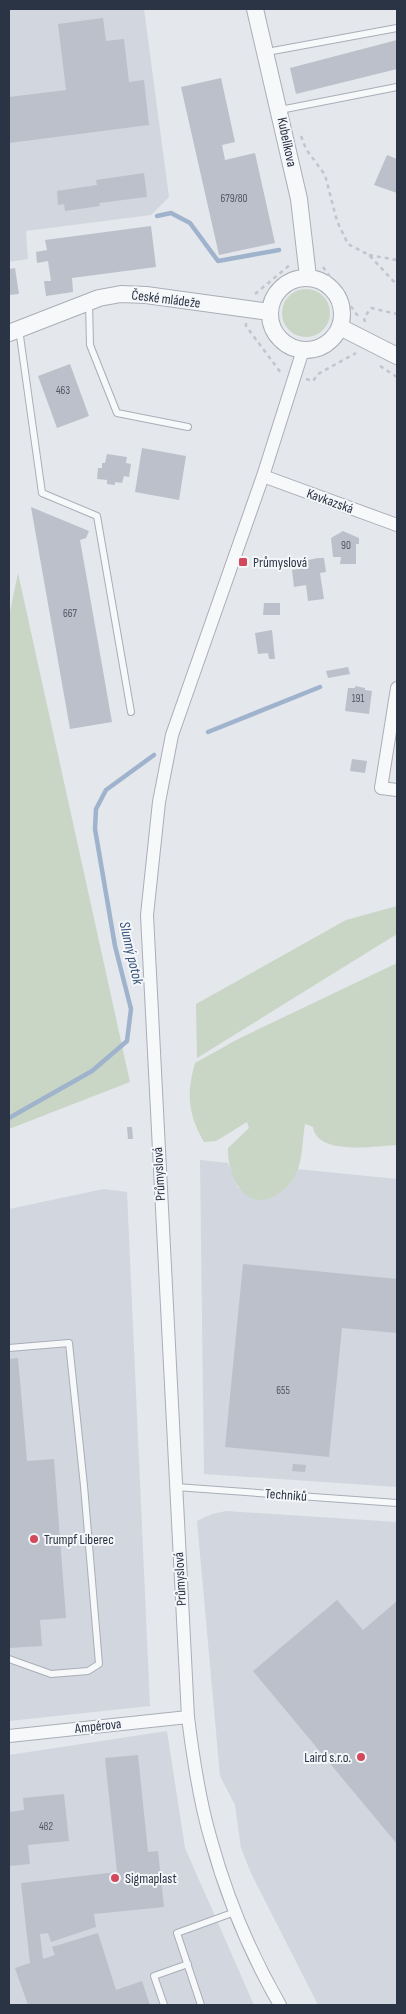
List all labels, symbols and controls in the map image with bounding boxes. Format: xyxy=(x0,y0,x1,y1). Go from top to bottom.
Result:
street label: Kubelíkova xyxy=(273,116,301,168)
house number: 679/80 xyxy=(220,192,248,205)
street label: České mládeže xyxy=(131,286,201,312)
house number: 463 xyxy=(56,384,70,397)
street label: Kavkazská xyxy=(304,485,356,517)
house number: 90 xyxy=(341,539,351,552)
place label: Průmyslová xyxy=(253,554,307,571)
marker: Průmyslová xyxy=(237,556,249,568)
house number: 667 xyxy=(63,607,78,620)
house number: 191 xyxy=(352,692,364,705)
water label: Slunný potok xyxy=(115,920,148,987)
street label: Průmyslová xyxy=(149,1147,169,1201)
house number: 655 xyxy=(276,1384,290,1397)
street label: Techniků xyxy=(265,1485,308,1505)
place label: Trumpf Liberec xyxy=(44,1531,114,1548)
marker: Trumpf Liberec xyxy=(28,1533,40,1545)
street label: Průmyslová xyxy=(170,1552,190,1606)
street label: Ampérova xyxy=(73,1715,122,1737)
place label: Laird s.r.o. xyxy=(304,1749,351,1766)
marker: Laird s.r.o. xyxy=(355,1751,367,1763)
house number: 482 xyxy=(39,1820,54,1833)
place label: Sigmaplast xyxy=(125,1870,177,1887)
marker: Sigmaplast xyxy=(109,1872,121,1884)

